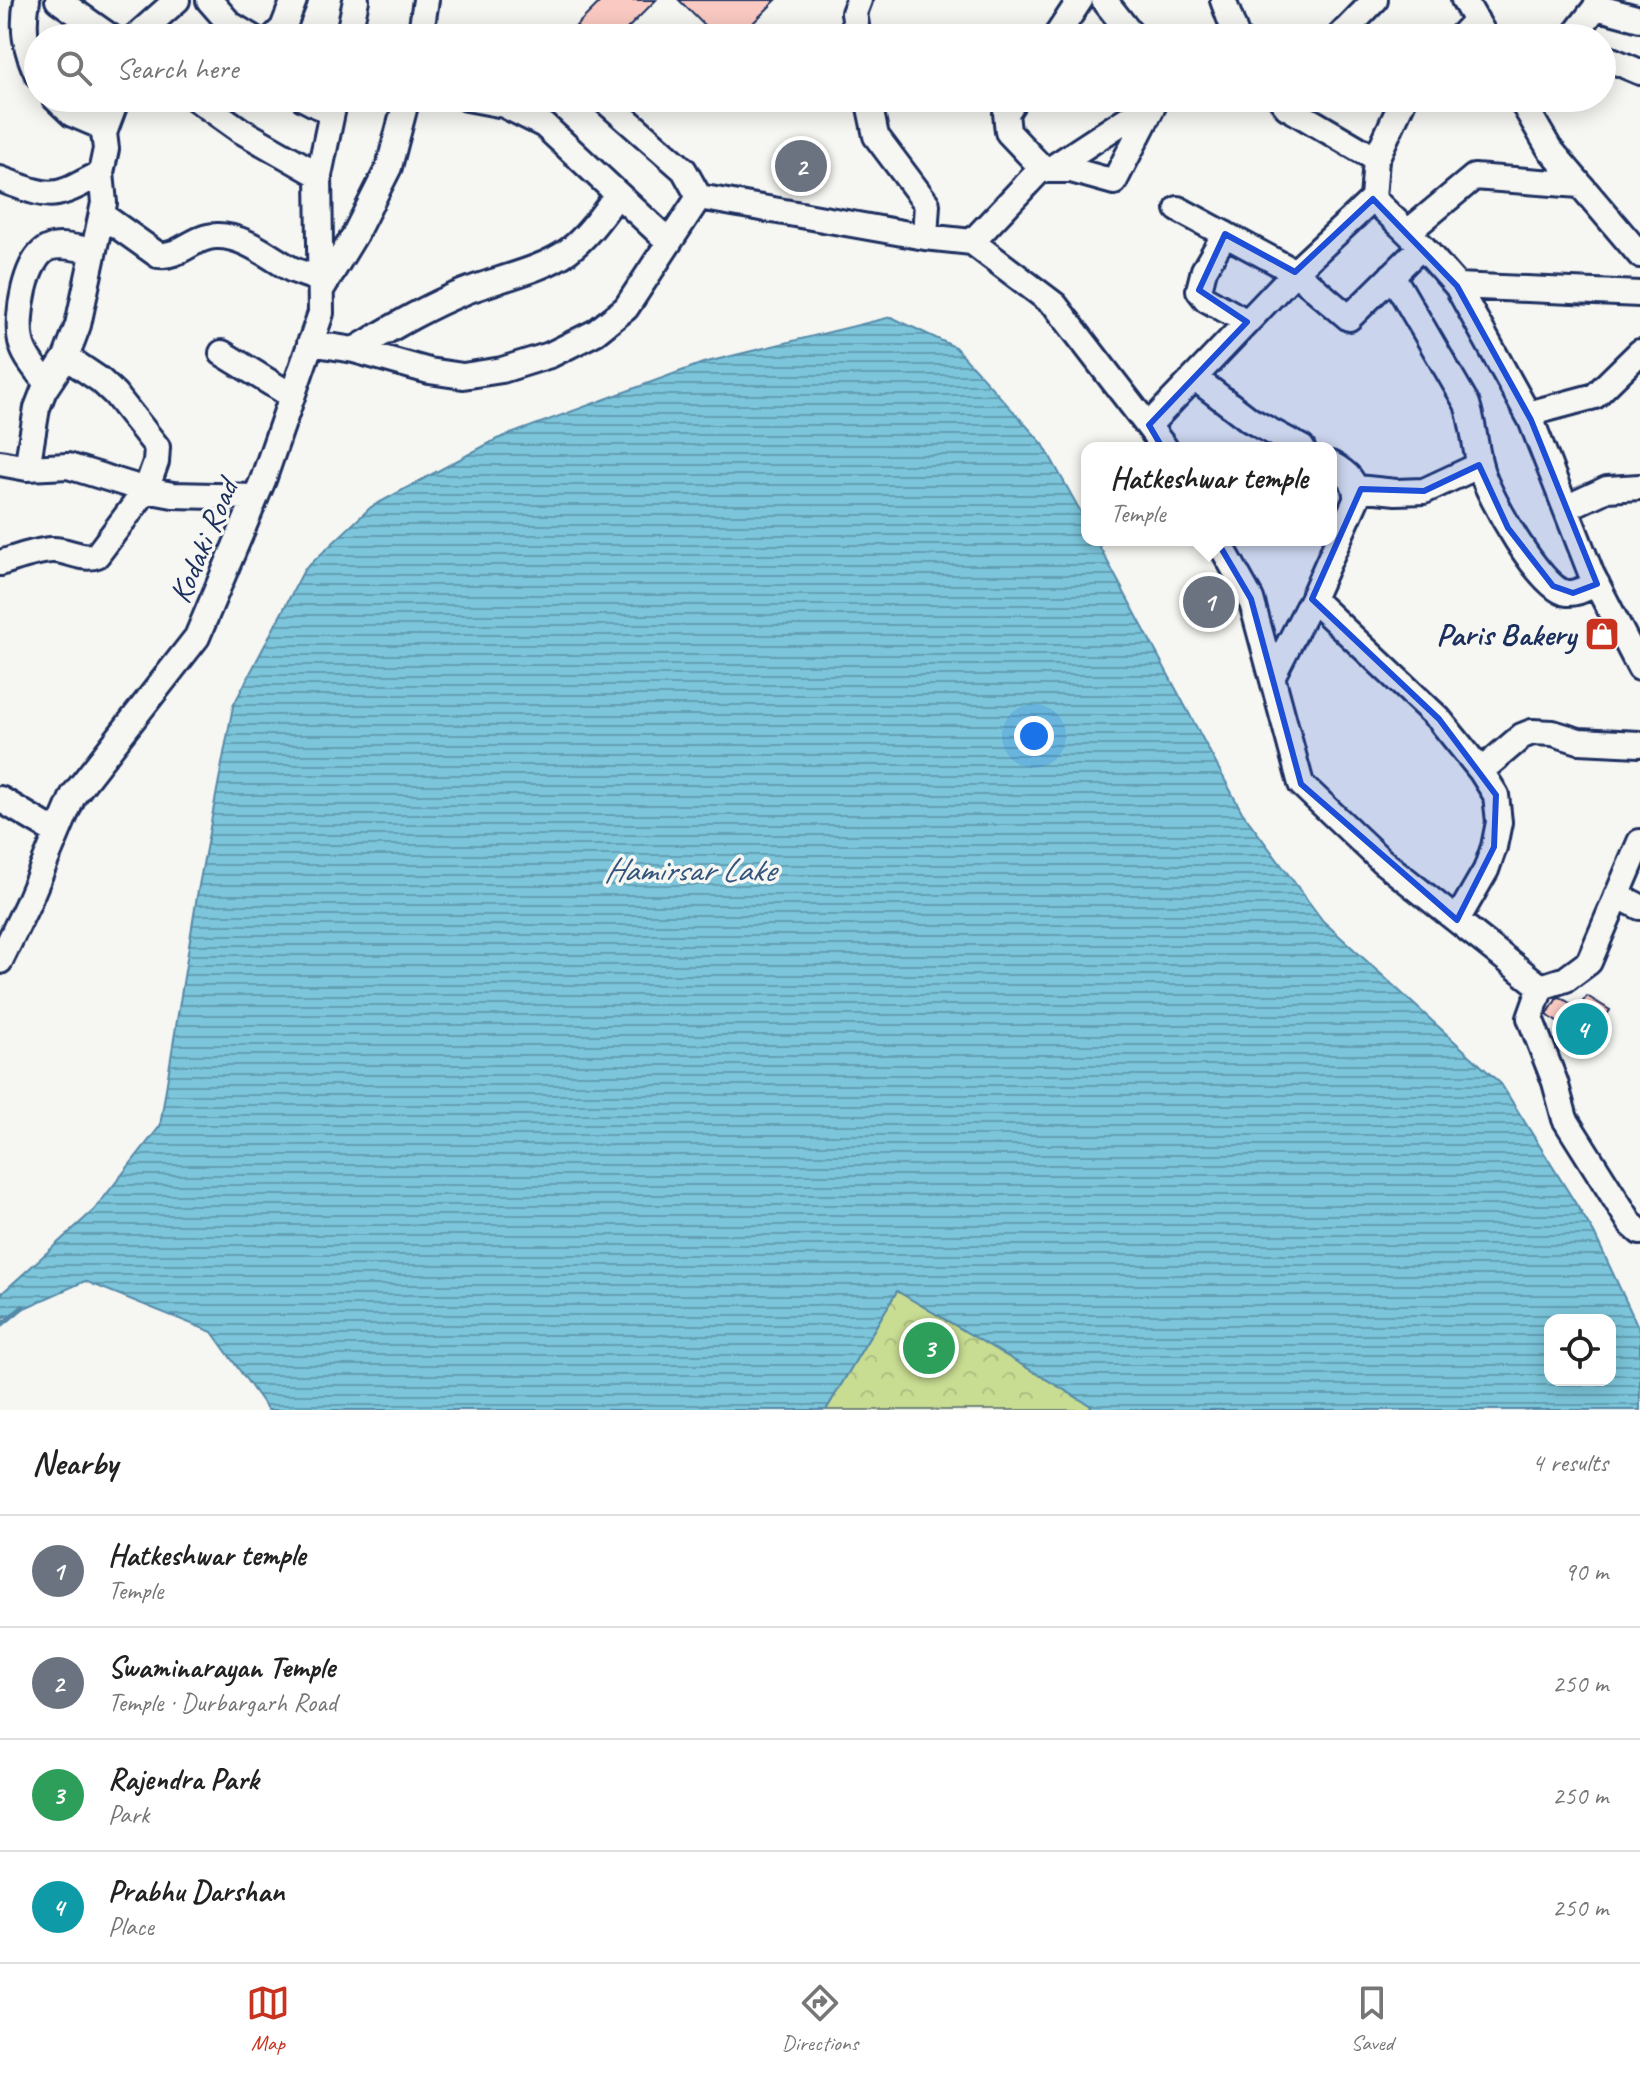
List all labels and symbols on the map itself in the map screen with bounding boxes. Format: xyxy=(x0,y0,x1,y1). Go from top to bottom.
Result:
pin: 2 xyxy=(775,136,827,196)
street label: Kodaki Road xyxy=(159,469,249,609)
pin: 1 xyxy=(1183,572,1235,632)
place label: Paris Bakery xyxy=(1436,614,1579,655)
shop icon: Paris Bakery xyxy=(1583,615,1621,653)
your location xyxy=(1014,716,1054,756)
water label: Hamirsar Lake xyxy=(604,848,779,891)
pin: 4 xyxy=(1556,999,1608,1059)
pin: 3 xyxy=(903,1318,955,1378)

